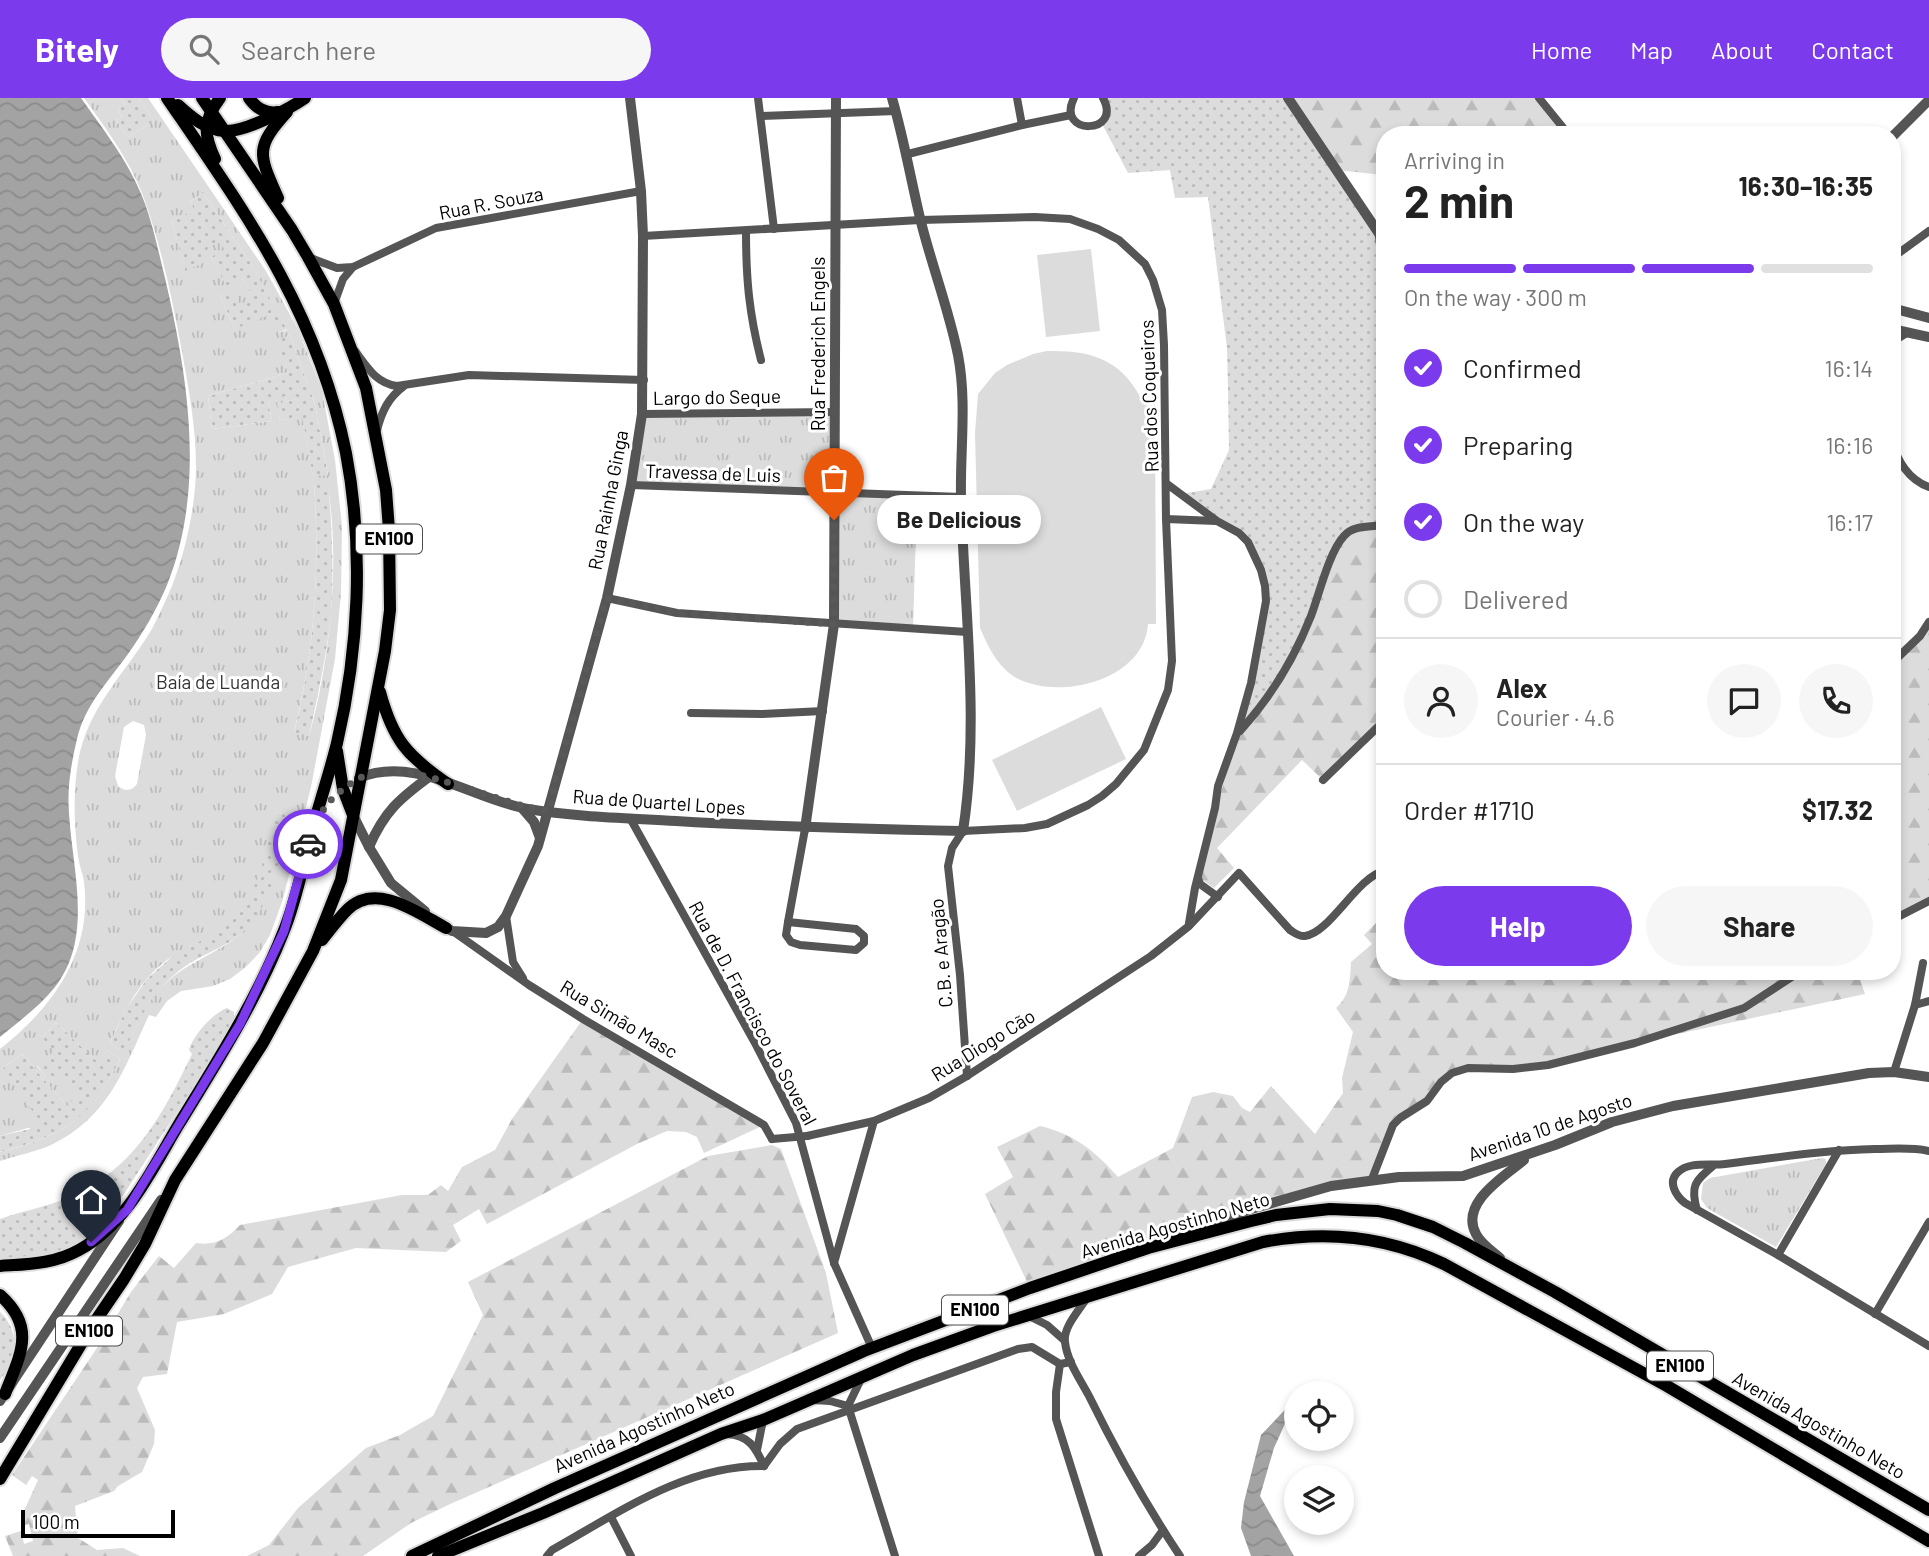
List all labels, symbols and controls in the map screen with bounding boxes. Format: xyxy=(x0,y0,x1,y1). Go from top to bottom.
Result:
search box xyxy=(161,18,651,81)
text: Bitely xyxy=(35,29,119,69)
icon: search xyxy=(185,30,223,68)
text: Search here xyxy=(241,34,376,65)
text: Home xyxy=(1531,35,1592,64)
text: Map xyxy=(1630,35,1673,64)
text: About xyxy=(1711,35,1773,64)
text: Contact xyxy=(1811,35,1894,64)
text: Arriving in xyxy=(1404,146,1505,174)
text: 16:30–16:35 xyxy=(1738,170,1873,201)
text: 2 min xyxy=(1404,172,1514,227)
street label: Rua R. Souza xyxy=(437,181,545,224)
street label: Rua Frederich Engels xyxy=(806,257,829,431)
text: On the way · 300 m xyxy=(1404,283,1587,311)
street label: Rua dos Coqueiros xyxy=(1134,319,1163,473)
icon: check xyxy=(1404,349,1442,387)
text: Confirmed xyxy=(1463,352,1582,383)
text: 16:14 xyxy=(1825,354,1873,382)
street label: Largo do Seque xyxy=(653,384,781,409)
icon: check xyxy=(1404,426,1442,464)
street label: Rua Rainha Ginga xyxy=(583,428,632,572)
text: Preparing xyxy=(1463,429,1573,460)
text: 16:16 xyxy=(1825,431,1873,459)
pin xyxy=(804,448,864,520)
street label: Travessa de Luis xyxy=(645,459,781,486)
icon: bag xyxy=(815,459,853,497)
callout: Be Delicious xyxy=(876,496,1040,544)
icon: check xyxy=(1404,503,1442,541)
text: Be Delicious xyxy=(897,505,1021,533)
text: On the way xyxy=(1463,506,1584,537)
text: 16:17 xyxy=(1826,508,1873,536)
road number: EN100 xyxy=(356,524,422,554)
text: Delivered xyxy=(1463,583,1569,614)
button: person xyxy=(1404,664,1478,738)
button: chat xyxy=(1707,664,1781,738)
button: phone xyxy=(1799,664,1873,738)
park label: Baía de Luanda xyxy=(156,670,280,693)
text: Alex xyxy=(1496,672,1547,703)
text: Courier · 4.6 xyxy=(1496,703,1615,731)
street label: Rua de Quartel Lopes xyxy=(572,784,746,819)
text: Order #1710 xyxy=(1404,794,1535,825)
text: $17.32 xyxy=(1802,794,1873,825)
courier xyxy=(273,809,343,879)
icon: car xyxy=(289,825,327,863)
button: Help xyxy=(1404,886,1632,966)
button: Share xyxy=(1646,886,1873,966)
street label: Rua de D. Francisco do Soveral xyxy=(684,897,822,1129)
street label: C.B. e Aragão xyxy=(924,897,957,1009)
street label: Rua Simão Masc xyxy=(556,974,682,1063)
street label: Rua Diogo Cão xyxy=(927,1004,1039,1086)
street label: Avenida 10 de Agosto xyxy=(1465,1088,1635,1165)
pin xyxy=(61,1170,121,1242)
icon: home xyxy=(72,1181,110,1219)
street label: Avenida Agostinho Neto xyxy=(1078,1186,1272,1263)
road number: EN100 xyxy=(942,1296,1008,1324)
road number: EN100 xyxy=(56,1316,122,1346)
road number: EN100 xyxy=(1647,1352,1713,1380)
street label: Avenida Agostinho Neto xyxy=(1729,1366,1910,1483)
street label: Avenida Agostinho Neto xyxy=(550,1376,738,1477)
map controls xyxy=(1284,1381,1354,1535)
button: locate xyxy=(1284,1381,1354,1451)
button: layers xyxy=(1284,1465,1354,1535)
scale bar xyxy=(21,1507,175,1539)
text: 100 m xyxy=(32,1510,80,1533)

